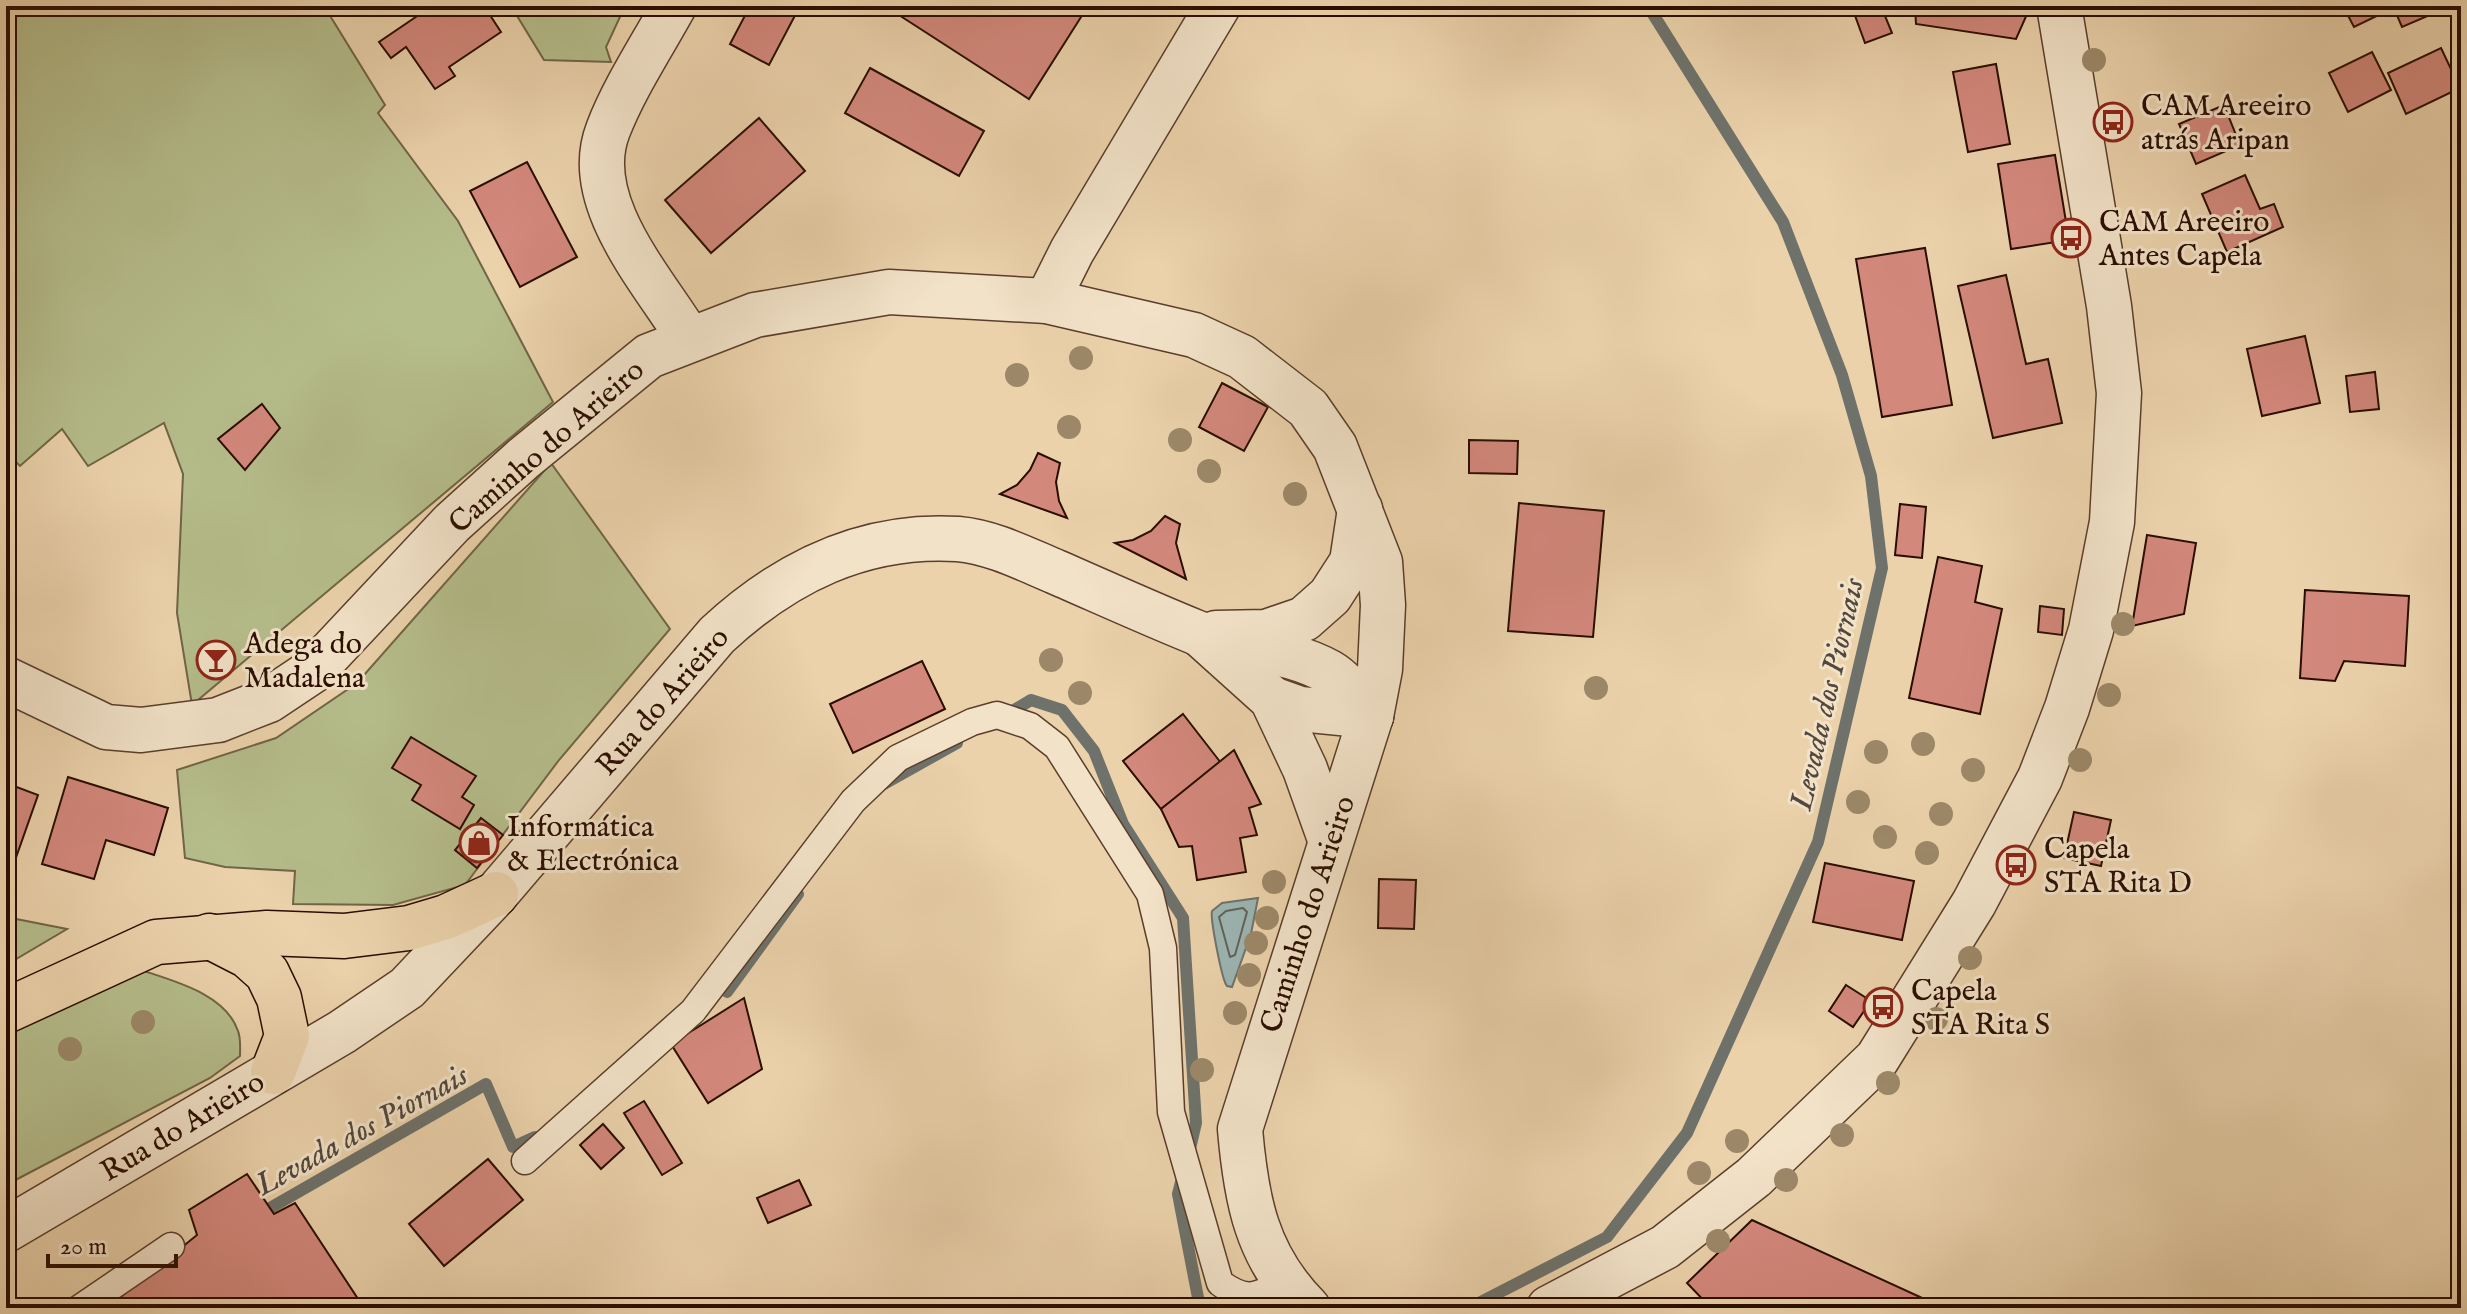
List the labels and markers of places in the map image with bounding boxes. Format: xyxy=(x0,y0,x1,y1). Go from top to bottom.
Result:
place label: CAM Areeiro atrás Aripan xyxy=(2141,88,2311,160)
bus stop icon: CAM Areeiro atrás Aripan xyxy=(2092,101,2134,143)
place label: CAM Areeiro Antes Capela xyxy=(2098,204,2269,276)
bus stop icon: CAM Areeiro Antes Capela xyxy=(2050,217,2092,259)
place label: Adega do Madalena xyxy=(243,626,365,698)
bar icon: Adega do Madalena xyxy=(195,639,237,681)
place label: Informática & Electrónica xyxy=(507,809,679,881)
shop icon: Informática & Electrónica xyxy=(458,822,500,864)
place label: Capela STA Rita D xyxy=(2044,831,2192,903)
bus stop icon: Capela STA Rita D xyxy=(1995,844,2037,886)
place label: Capela STA Rita S xyxy=(1911,973,2050,1045)
bus stop icon: Capela STA Rita S xyxy=(1862,986,1904,1028)

